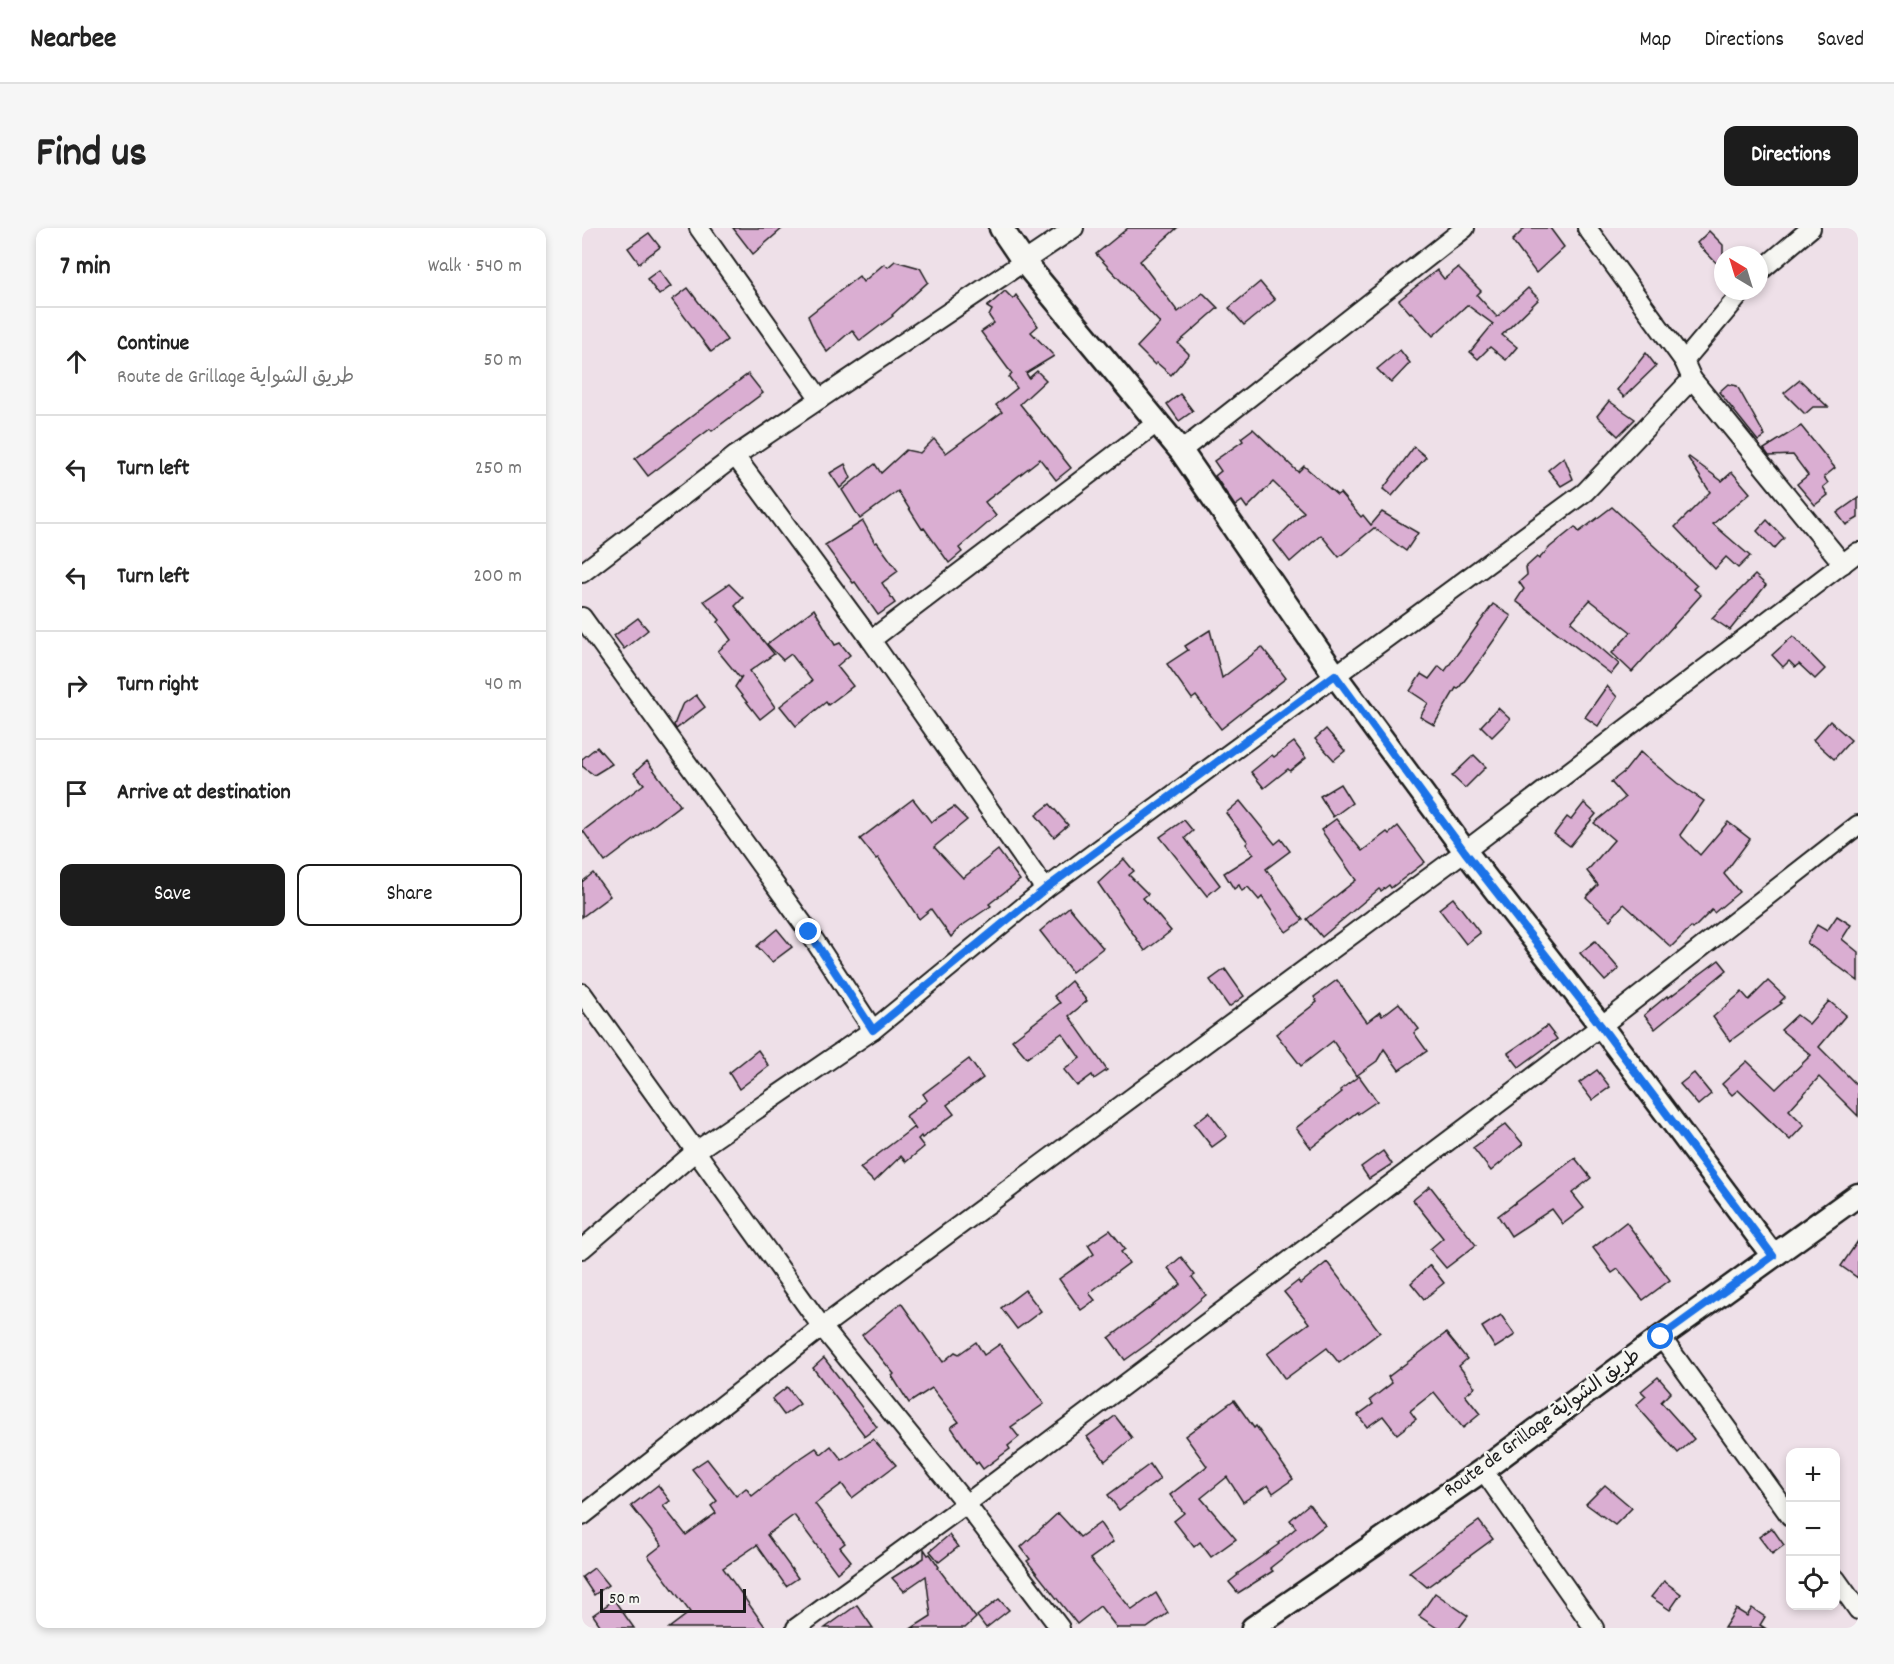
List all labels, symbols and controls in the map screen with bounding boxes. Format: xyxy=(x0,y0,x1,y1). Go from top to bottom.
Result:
text: Nearbee xyxy=(30,21,116,61)
text: Map xyxy=(1640,26,1671,56)
text: Directions xyxy=(1704,26,1784,56)
text: Saved xyxy=(1817,26,1864,56)
text: Find us xyxy=(36,126,147,186)
button: Directions xyxy=(1724,126,1858,186)
north arrow xyxy=(1714,246,1768,300)
text: 7 min xyxy=(60,249,111,286)
text: Walk · 540 m xyxy=(428,253,522,281)
text: Continue xyxy=(117,329,189,360)
icon: ahead xyxy=(60,345,93,378)
text: 50 m xyxy=(484,347,522,375)
text: Route de Grillage طريق الشواية xyxy=(117,364,354,392)
icon: left xyxy=(60,453,93,486)
text: Turn left xyxy=(117,454,189,485)
text: 250 m xyxy=(475,455,522,483)
icon: left xyxy=(60,561,93,594)
text: Turn left xyxy=(117,562,189,593)
text: 200 m xyxy=(473,563,522,591)
icon: right xyxy=(60,669,93,702)
text: Turn right xyxy=(117,670,199,701)
text: 40 m xyxy=(484,671,522,699)
icon: arrive xyxy=(60,777,93,810)
text: Arrive at destination xyxy=(117,778,291,809)
button: Save xyxy=(60,864,285,926)
button: Share xyxy=(297,864,522,926)
route end xyxy=(795,918,821,944)
route start xyxy=(1647,1323,1673,1349)
street label: Route de Grillage طريق الشواية xyxy=(1439,1343,1647,1505)
map controls xyxy=(1786,1448,1840,1610)
button: + xyxy=(1786,1448,1840,1502)
button: − xyxy=(1786,1502,1840,1556)
button: locate xyxy=(1786,1556,1840,1610)
scale bar xyxy=(600,1586,746,1614)
text: 50 m xyxy=(609,1588,640,1611)

